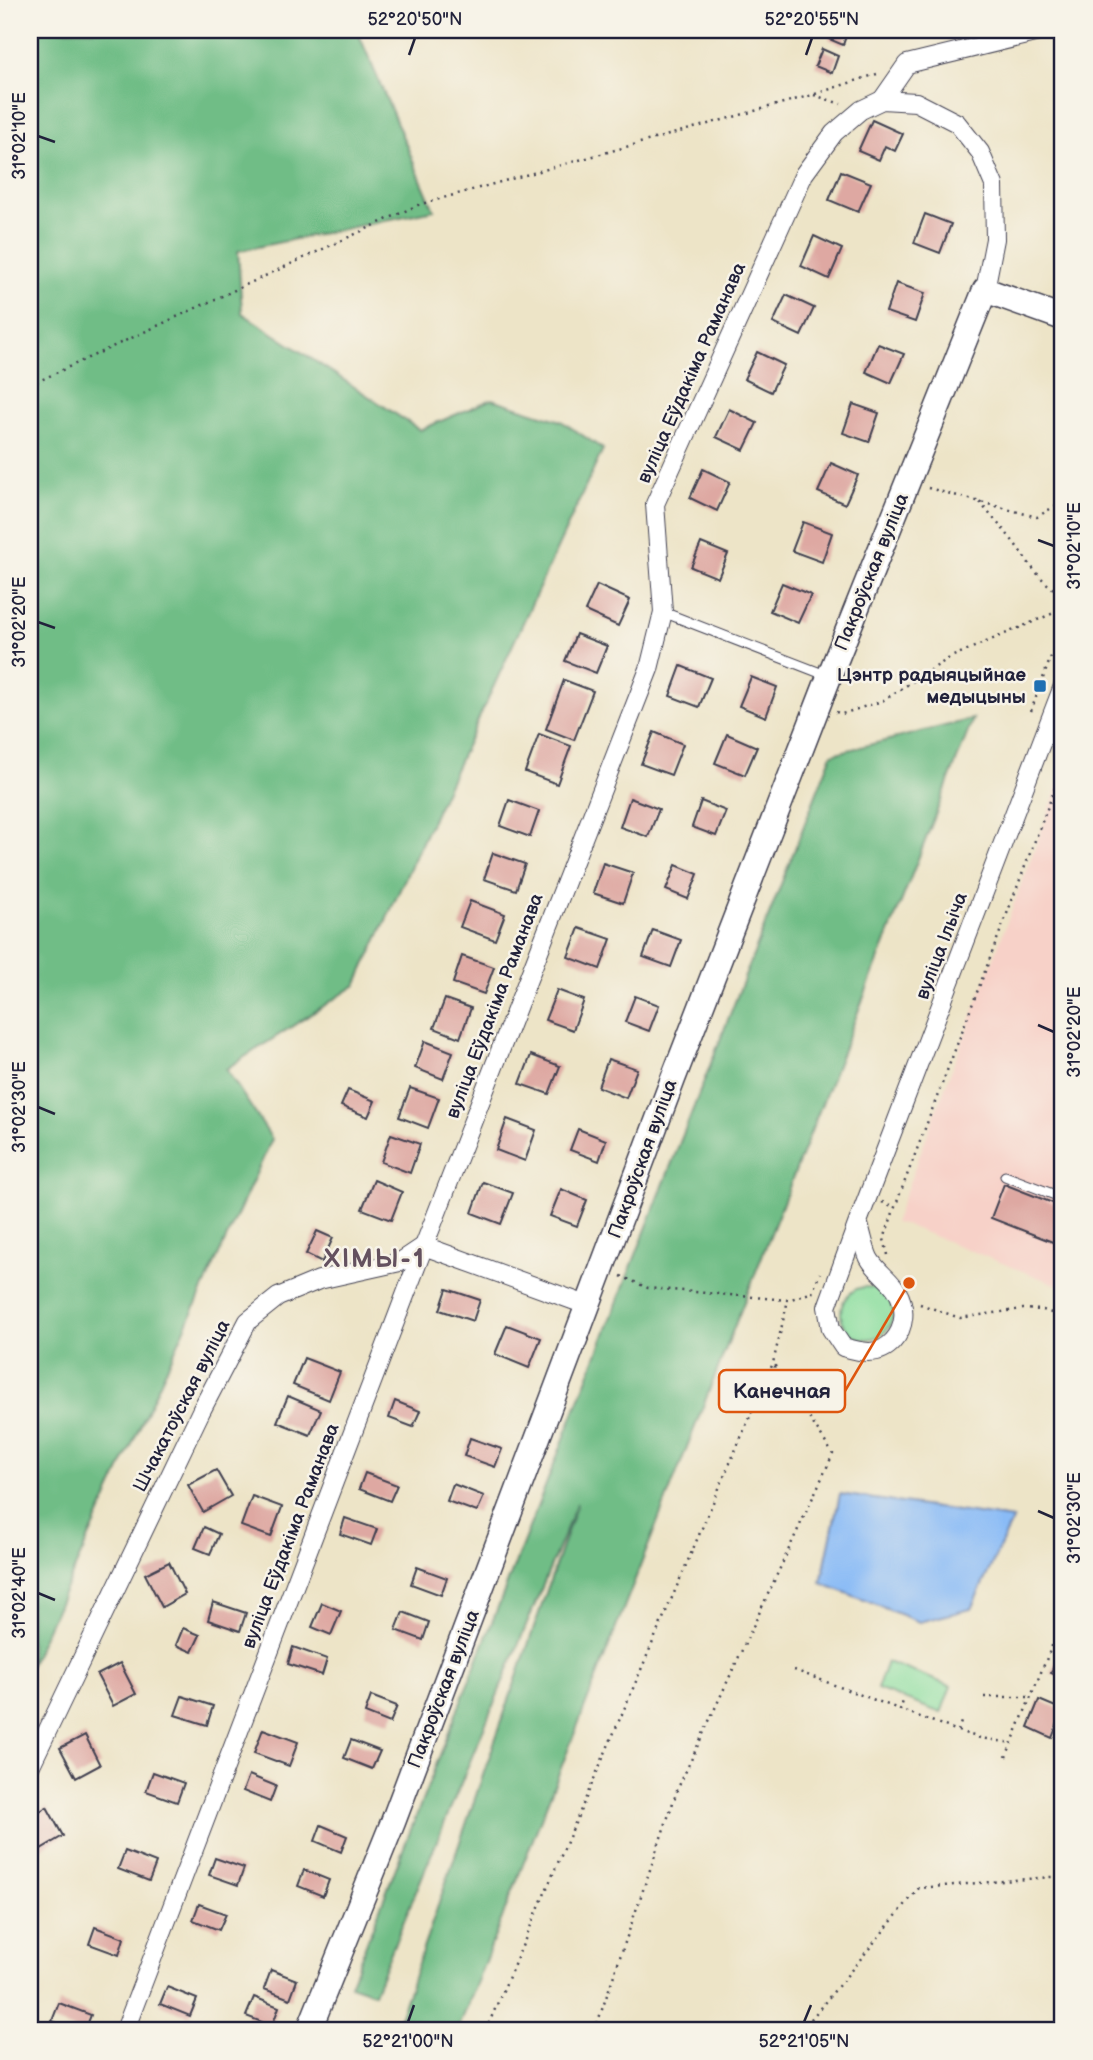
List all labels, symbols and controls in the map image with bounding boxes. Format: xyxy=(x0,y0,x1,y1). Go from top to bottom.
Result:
text: 52°20'50"N xyxy=(367,9,463,30)
text: 52°20'55"N xyxy=(765,9,859,30)
text: 31°02'10"E xyxy=(9,92,30,180)
street label: вуліца Еўдакіма Раманава xyxy=(633,259,751,487)
street label: Пакроўская вуліца xyxy=(830,490,914,654)
text: 31°02'10"E xyxy=(1064,502,1085,590)
text: 31°02'20"E xyxy=(9,576,30,668)
place label: Цэнтр радыяцыйнае медыцыны xyxy=(837,664,1026,709)
marker: Цэнтр радыяцыйнае медыцыны xyxy=(1032,678,1048,694)
street label: вуліца Ільіча xyxy=(911,889,973,1003)
street label: вуліца Еўдакіма Раманава xyxy=(441,890,549,1122)
text: 31°02'20"E xyxy=(1064,986,1085,1078)
text: 31°02'30"E xyxy=(9,1061,30,1153)
street label: Пакроўская вуліца xyxy=(604,1076,682,1242)
district label: ХІМЫ-1 xyxy=(323,1244,426,1275)
street label: Шчакатоўская вуліца xyxy=(129,1316,235,1496)
callout: Канечная xyxy=(719,1370,845,1412)
text: Канечная xyxy=(733,1379,831,1404)
street label: вуліца Еўдакіма Раманава xyxy=(237,1420,345,1652)
text: 31°02'30"E xyxy=(1064,1472,1085,1564)
text: 31°02'40"E xyxy=(9,1547,30,1639)
street label: Пакроўская вуліца xyxy=(403,1607,485,1771)
text: 52°21'00"N xyxy=(362,2031,454,2052)
text: 52°21'05"N xyxy=(758,2031,850,2052)

